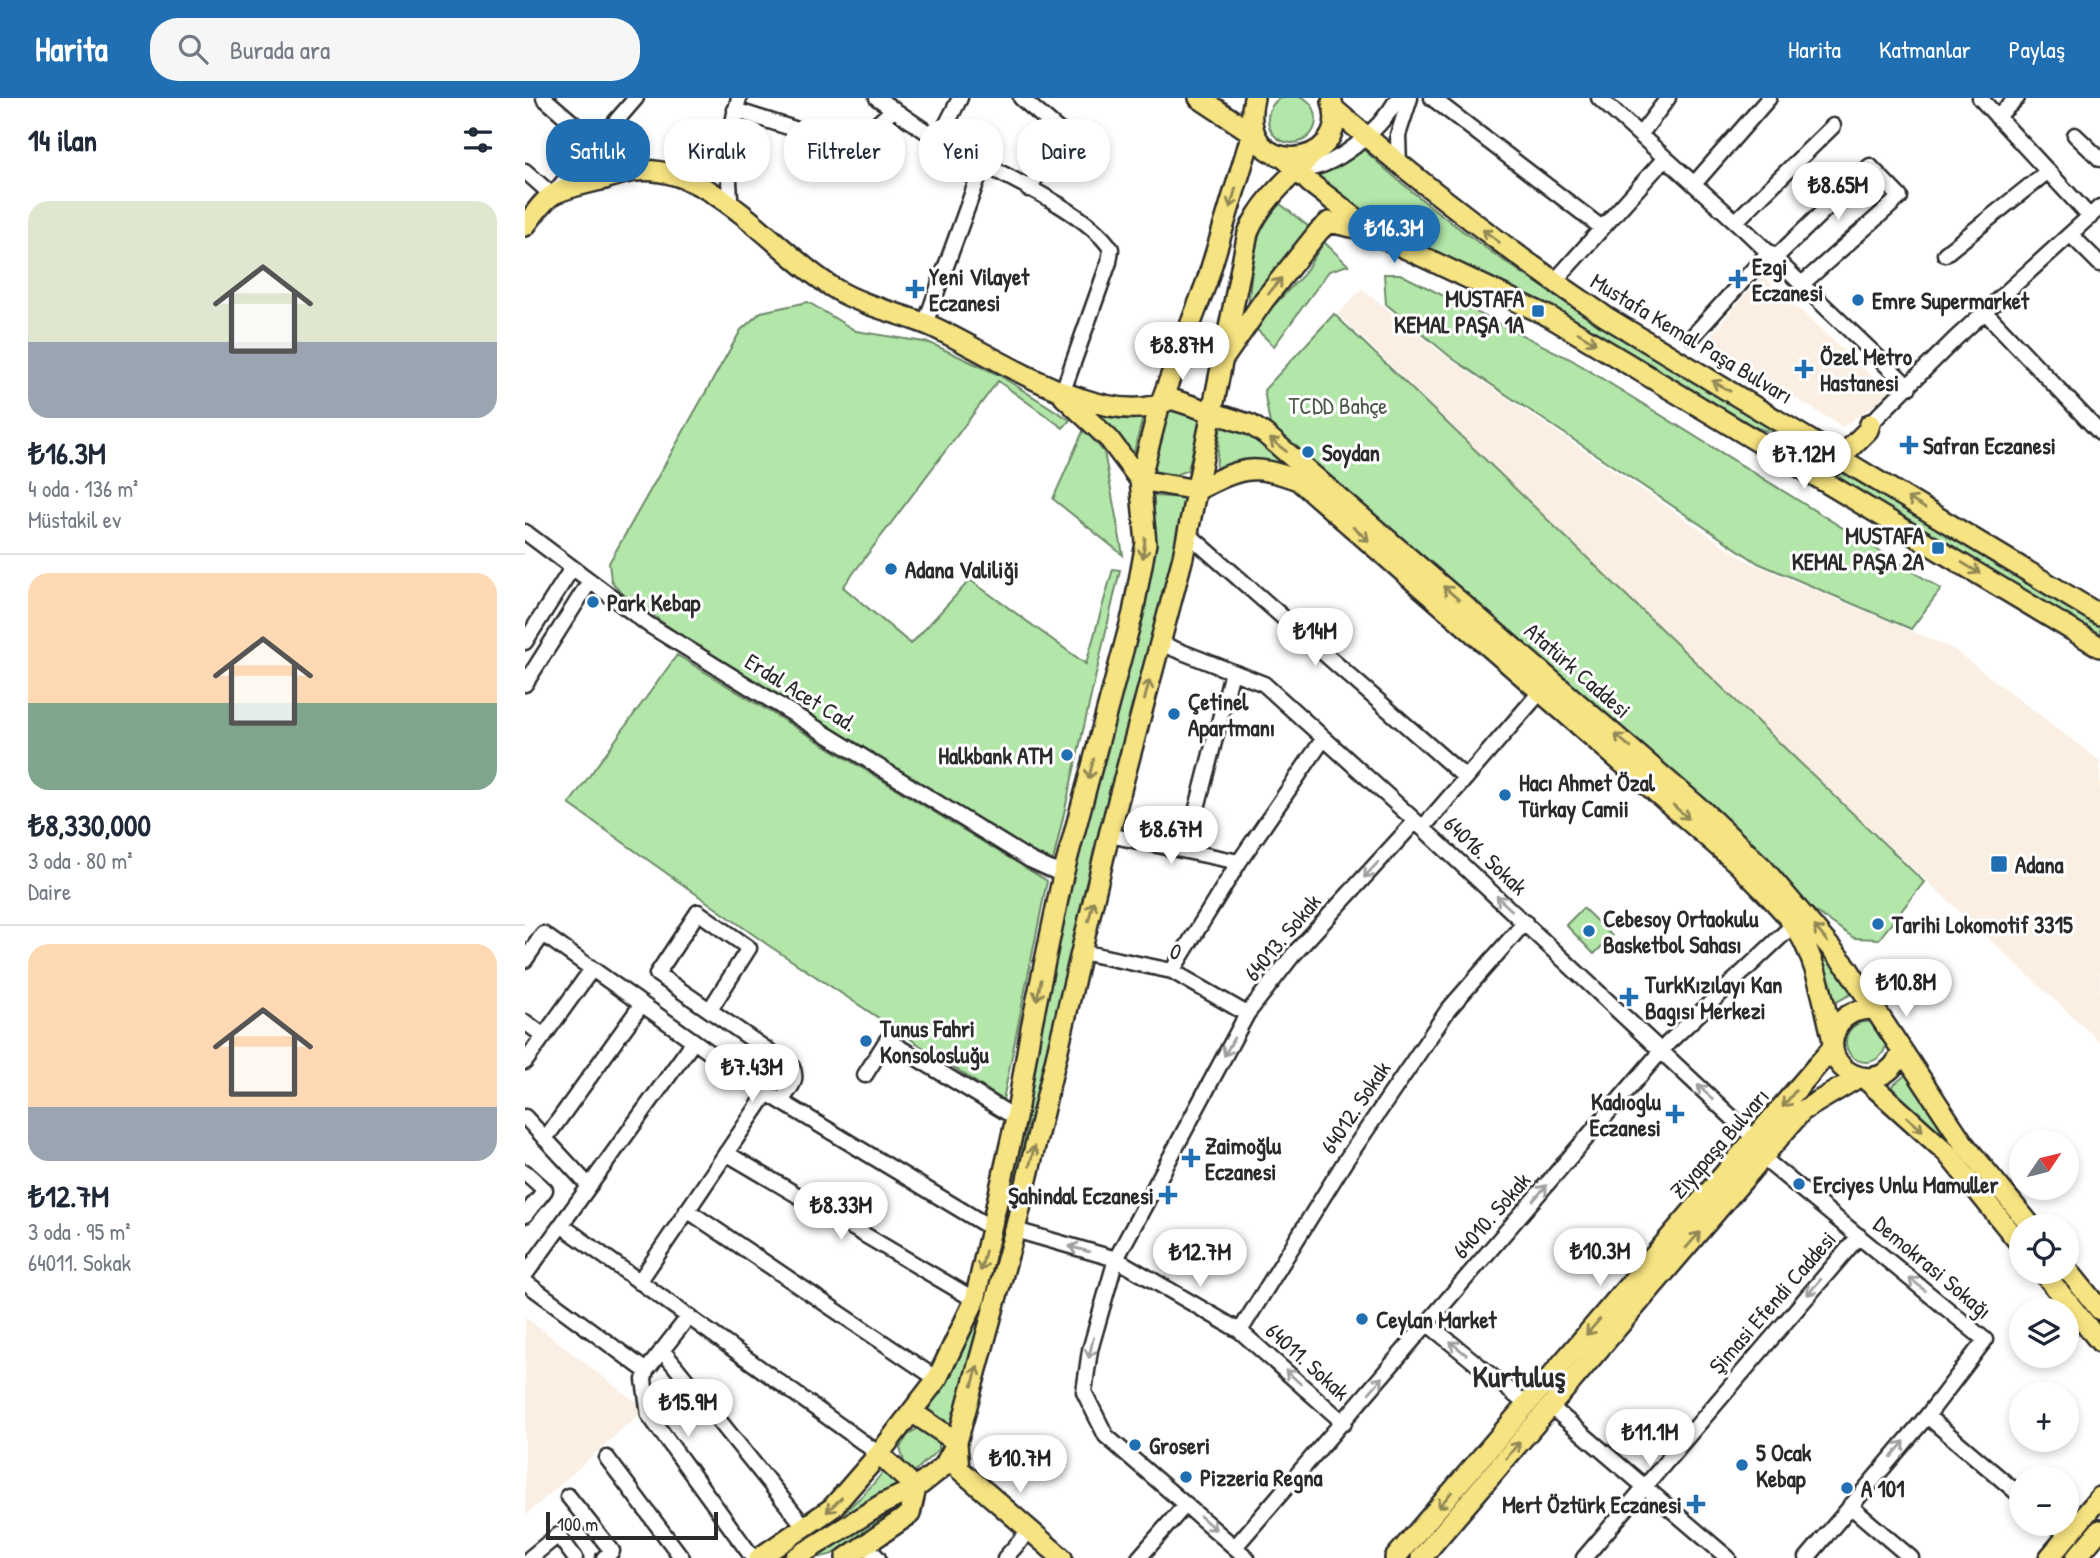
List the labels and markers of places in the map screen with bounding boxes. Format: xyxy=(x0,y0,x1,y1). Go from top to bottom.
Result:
pin: ₺8.65M xyxy=(1781,162,1895,222)
pin: ₺16.3M xyxy=(1337,206,1451,265)
place label: Ezgi Eczanesi xyxy=(1752,251,1824,308)
place label: Yeni Vilayet Eczanesi xyxy=(929,261,1030,318)
marker: Ezgi Eczanesi xyxy=(1730,271,1746,287)
marker: Yeni Vilayet Eczanesi xyxy=(907,281,923,297)
place label: MUSTAFA KEMAL PAŞA 1A xyxy=(1394,283,1525,340)
place label: Emre Supermarket xyxy=(1872,285,2030,317)
marker: Emre Supermarket xyxy=(1850,292,1866,308)
marker: MUSTAFA KEMAL PAŞA 1A xyxy=(1530,303,1546,319)
pin: ₺8.87M xyxy=(1125,322,1239,382)
place label: Özel Metro Hastanesi xyxy=(1820,341,1913,398)
marker: Özel Metro Hastanesi xyxy=(1794,359,1814,379)
place label: Safran Eczanesi xyxy=(1923,430,2056,461)
pin: ₺7.12M xyxy=(1747,432,1861,491)
place label: Soydan xyxy=(1322,437,1380,469)
marker: Safran Eczanesi xyxy=(1901,437,1917,453)
marker: Soydan xyxy=(1300,444,1316,460)
place label: MUSTAFA KEMAL PAŞA 2A xyxy=(1792,520,1925,577)
marker: MUSTAFA KEMAL PAŞA 2A xyxy=(1930,540,1946,556)
place label: Adana Valiliği xyxy=(905,554,1019,586)
marker: Adana Valiliği xyxy=(883,561,899,577)
place label: Park Kebap xyxy=(607,587,700,619)
marker: Park Kebap xyxy=(585,594,601,610)
pin: ₺14M xyxy=(1274,608,1356,668)
place label: Çetinel Apartmanı xyxy=(1188,686,1275,744)
marker: Çetinel Apartmanı xyxy=(1166,706,1182,722)
place label: Halkbank ATM xyxy=(938,740,1053,771)
marker: Halkbank ATM xyxy=(1059,747,1075,763)
place label: Hacı Ahmet Özal Türkay Camii xyxy=(1518,767,1656,825)
marker: Hacı Ahmet Özal Türkay Camii xyxy=(1497,787,1513,803)
pin: ₺8.67M xyxy=(1114,806,1228,866)
place label: Adana xyxy=(2015,849,2064,880)
marker: Adana xyxy=(1989,854,2009,874)
place label: Cebesoy Ortaokulu Basketbol Sahası xyxy=(1603,903,1759,960)
place label: Tarihi Lokomotif 3315 xyxy=(1891,909,2073,940)
marker: Tarihi Lokomotif 3315 xyxy=(1870,916,1886,932)
marker: Cebesoy Ortaokulu Basketbol Sahası xyxy=(1581,923,1597,939)
pin: ₺10.8M xyxy=(1849,960,1963,1019)
place label: TurkKızılayı Kan Bagısı Merkezi xyxy=(1644,969,1782,1027)
marker: TurkKızılayı Kan Bagısı Merkezi xyxy=(1619,987,1639,1007)
place label: Tunus Fahri Konsolosluğu xyxy=(879,1013,990,1071)
marker: Tunus Fahri Konsolosluğu xyxy=(858,1033,874,1049)
pin: ₺7.43M xyxy=(695,1044,809,1104)
place label: Kadıoglu Eczanesi xyxy=(1589,1086,1662,1143)
marker: Kadıoglu Eczanesi xyxy=(1667,1106,1683,1122)
place label: Zaimoğlu Eczanesi xyxy=(1205,1130,1282,1187)
marker: Zaimoğlu Eczanesi xyxy=(1183,1150,1199,1166)
place label: Erciyes Unlu Mamuller xyxy=(1813,1169,1998,1201)
marker: Erciyes Unlu Mamuller xyxy=(1791,1176,1807,1192)
place label: Şahindal Eczanesi xyxy=(1008,1180,1154,1211)
pin: ₺8.33M xyxy=(784,1182,898,1242)
marker: Şahindal Eczanesi xyxy=(1160,1187,1176,1203)
pin: ₺10.3M xyxy=(1543,1228,1657,1288)
pin: ₺12.7M xyxy=(1143,1230,1257,1289)
place label: Ceylan Market xyxy=(1376,1304,1498,1336)
marker: Ceylan Market xyxy=(1354,1311,1370,1327)
pin: ₺15.9M xyxy=(631,1380,745,1439)
pin: ₺11.1M xyxy=(1593,1410,1707,1469)
place label: Groseri xyxy=(1149,1430,1210,1461)
pin: ₺10.7M xyxy=(963,1436,1077,1495)
marker: Groseri xyxy=(1127,1437,1143,1453)
place label: 5 Ocak Kebap xyxy=(1756,1437,1812,1495)
marker: 5 Ocak Kebap xyxy=(1734,1457,1750,1473)
place label: Pizzeria Regna xyxy=(1200,1462,1323,1494)
marker: Pizzeria Regna xyxy=(1178,1469,1194,1485)
place label: A 101 xyxy=(1861,1473,1905,1504)
marker: A 101 xyxy=(1839,1480,1855,1496)
place label: Mert Öztürk Eczanesi xyxy=(1502,1489,1682,1520)
marker: Mert Öztürk Eczanesi xyxy=(1688,1496,1704,1512)

